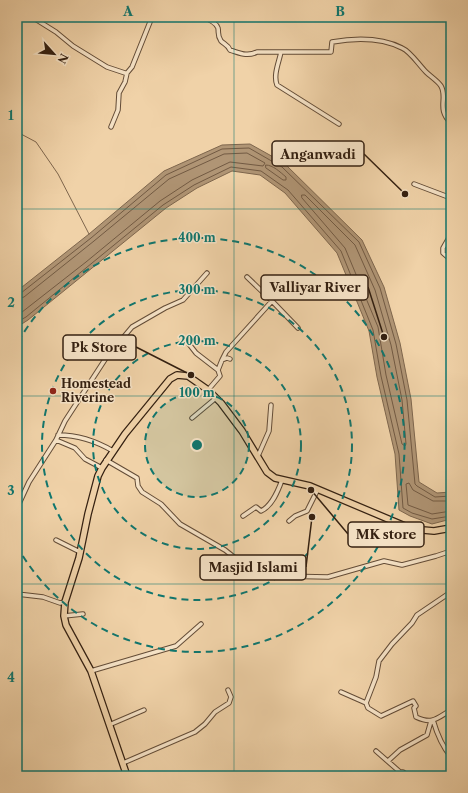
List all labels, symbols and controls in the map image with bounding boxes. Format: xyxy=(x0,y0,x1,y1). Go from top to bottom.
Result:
text: A xyxy=(122,3,134,19)
text: B xyxy=(335,3,345,19)
north arrow xyxy=(34,34,74,74)
text: N xyxy=(54,51,71,66)
text: 1 xyxy=(8,107,14,123)
callout: Anganwadi xyxy=(272,141,364,166)
text: Anganwadi xyxy=(279,146,356,162)
text: 400 m xyxy=(178,230,216,245)
callout: Valliyar River xyxy=(261,275,368,300)
text: Valliyar River xyxy=(268,279,361,295)
text: 300 m xyxy=(178,282,216,297)
text: 2 xyxy=(7,294,15,310)
text: 200 m xyxy=(178,333,216,348)
callout: Pk Store xyxy=(63,335,136,360)
text: Pk Store xyxy=(71,339,127,355)
place label: Homestead Riverine xyxy=(61,376,131,405)
text: 100 m xyxy=(179,385,215,400)
marker: Homestead Riverine xyxy=(48,386,58,396)
centre of rings xyxy=(190,438,204,452)
text: 3 xyxy=(7,482,15,498)
callout: MK store xyxy=(348,522,424,547)
text: MK store xyxy=(356,526,416,542)
callout: Masjid Islami xyxy=(200,555,306,580)
text: Masjid Islami xyxy=(208,559,298,575)
text: 4 xyxy=(7,669,15,685)

